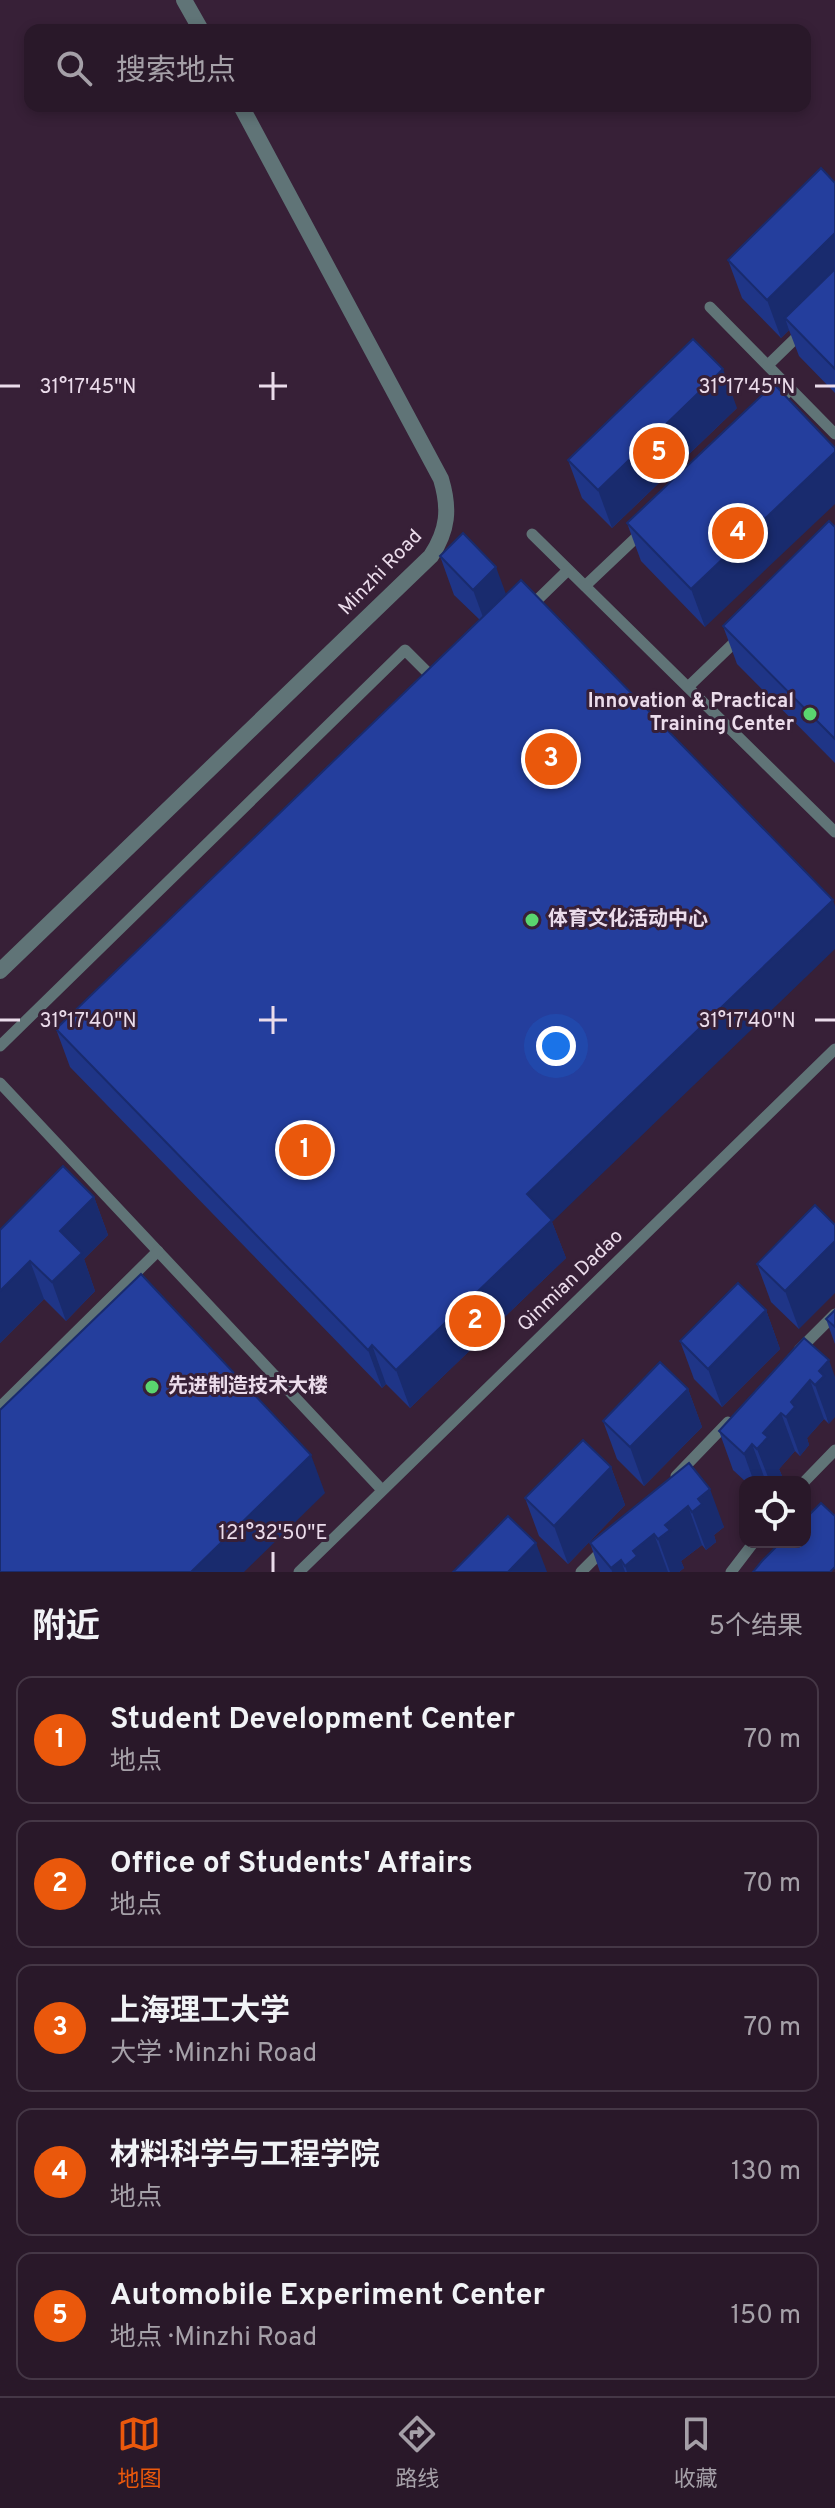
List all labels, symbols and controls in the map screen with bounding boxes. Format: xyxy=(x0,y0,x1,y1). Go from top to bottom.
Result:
search box xyxy=(24,24,811,112)
icon: search xyxy=(52,46,96,90)
text: 搜索地点 xyxy=(116,54,236,91)
text: 31°17'45"N xyxy=(40,375,136,401)
text: 31°17'45"N xyxy=(699,375,795,401)
pin: 5 xyxy=(633,423,685,483)
pin: 4 xyxy=(712,503,764,563)
street label: Minzhi Road xyxy=(333,524,429,622)
place label: Innovation & Practical Training Center xyxy=(588,689,795,738)
marker: Innovation & Practical Training Center xyxy=(801,705,819,723)
pin: 3 xyxy=(525,729,577,789)
place label: 体育文化活动中心 xyxy=(548,907,708,933)
marker: 体育文化活动中心 xyxy=(523,911,541,929)
text: 31°17'40"N xyxy=(39,1009,137,1035)
text: 31°17'40"N xyxy=(698,1009,796,1035)
your location xyxy=(536,1026,576,1066)
pin: 1 xyxy=(279,1120,331,1180)
street label: Qinmian Dadao xyxy=(513,1224,629,1338)
pin: 2 xyxy=(449,1291,501,1351)
place label: 先进制造技术大楼 xyxy=(168,1374,328,1400)
marker: 先进制造技术大楼 xyxy=(143,1378,161,1396)
map controls xyxy=(739,1476,811,1548)
button: locate xyxy=(739,1476,811,1548)
text: 121°32'50"E xyxy=(219,1521,327,1547)
text: 附近 xyxy=(32,1607,100,1650)
text: 5个结果 xyxy=(709,1611,803,1644)
text: Student Development Center xyxy=(110,1702,515,1739)
text: 1 xyxy=(55,1724,65,1757)
text: 70 m xyxy=(743,1724,801,1757)
text: 地点 xyxy=(110,1746,162,1779)
text: Office of Students' Affairs xyxy=(110,1846,473,1883)
text: 2 xyxy=(52,1868,68,1901)
text: 70 m xyxy=(743,1868,801,1901)
text: 地点 xyxy=(110,1890,162,1923)
text: 上海理工大学 xyxy=(110,1994,290,2031)
text: 3 xyxy=(52,2012,68,2045)
text: 70 m xyxy=(743,2012,801,2045)
text: 大学 · Minzhi Road xyxy=(110,2038,317,2071)
text: 材料科学与工程学院 xyxy=(110,2138,380,2175)
text: 4 xyxy=(52,2156,68,2189)
text: 130 m xyxy=(731,2156,801,2189)
text: 地点 xyxy=(110,2182,162,2215)
text: Automobile Experiment Center xyxy=(110,2278,545,2315)
text: 5 xyxy=(52,2300,68,2333)
text: 150 m xyxy=(730,2300,801,2333)
text: 地点 · Minzhi Road xyxy=(110,2322,317,2355)
tab: 地图 xyxy=(117,2412,161,2494)
tab: 路线 xyxy=(395,2412,440,2494)
tab: 收藏 xyxy=(674,2412,718,2494)

